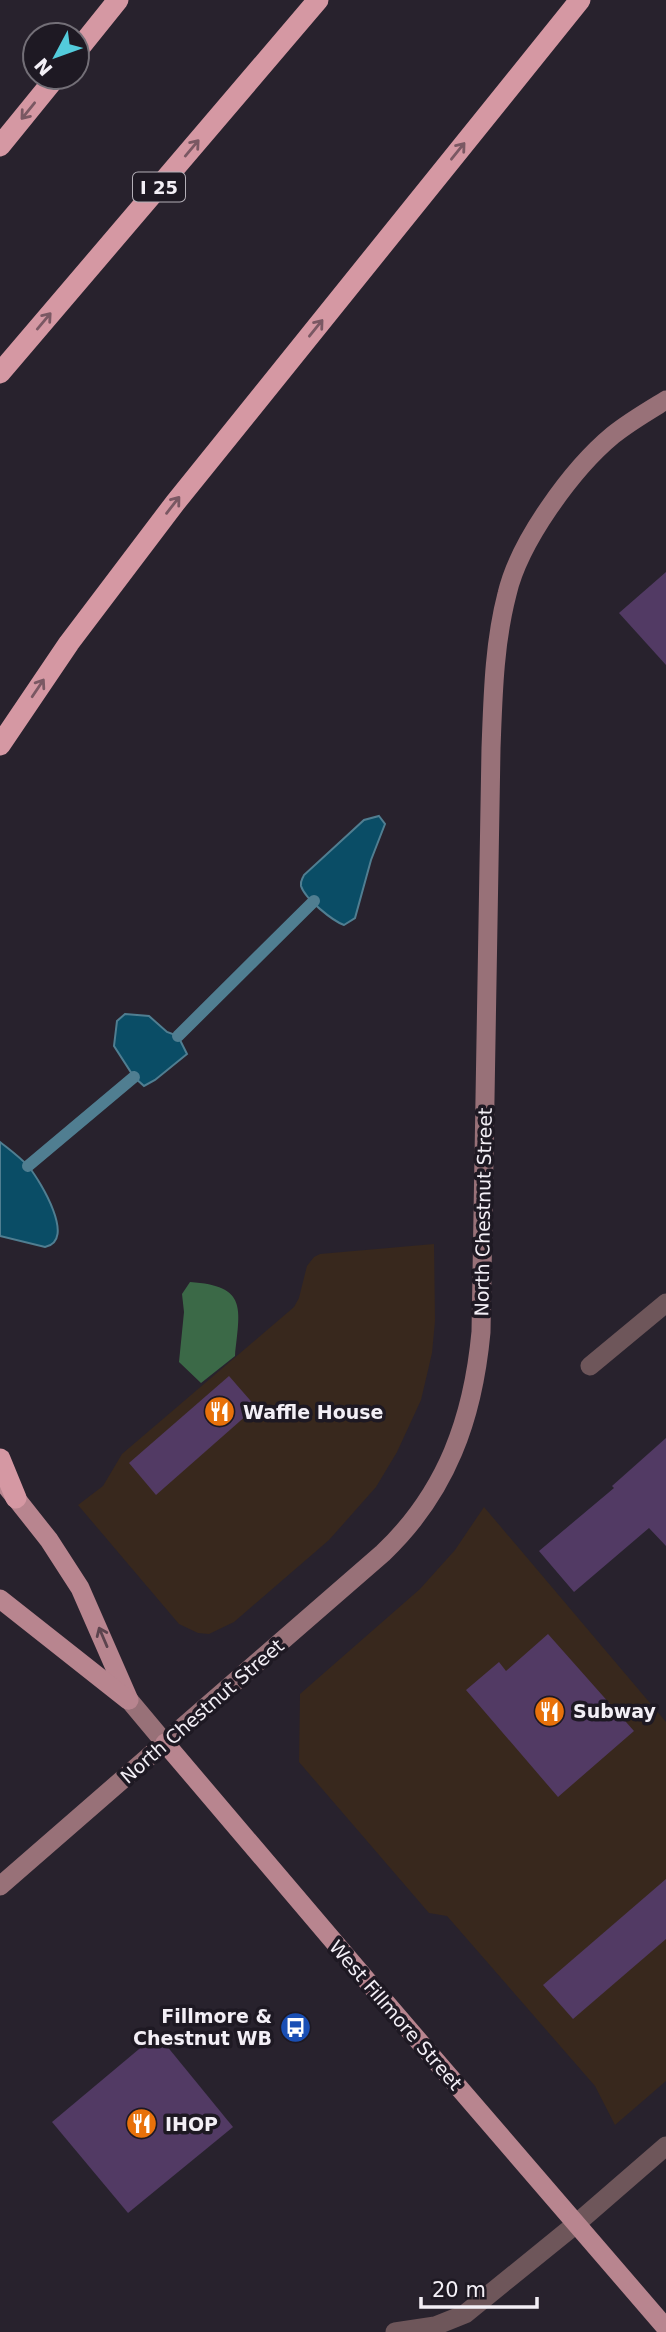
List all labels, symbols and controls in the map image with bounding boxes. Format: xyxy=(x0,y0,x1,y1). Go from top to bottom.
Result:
north arrow xyxy=(21,21,91,91)
text: N xyxy=(30,54,57,80)
one-way arrow xyxy=(20,102,36,120)
one-way arrow xyxy=(184,139,200,157)
one-way arrow xyxy=(451,142,466,160)
road number: I 25 xyxy=(133,172,185,202)
one-way arrow xyxy=(36,312,52,330)
one-way arrow xyxy=(308,319,323,337)
one-way arrow xyxy=(166,497,181,515)
one-way arrow xyxy=(31,679,45,698)
street label: North Chestnut Street xyxy=(470,1107,496,1317)
restaurant icon: Waffle House xyxy=(203,1395,237,1429)
place label: Waffle House xyxy=(243,1401,384,1423)
one-way arrow xyxy=(96,1627,109,1648)
street label: North Chestnut Street xyxy=(116,1634,288,1788)
restaurant icon: Subway xyxy=(533,1694,567,1728)
place label: Subway xyxy=(573,1700,657,1722)
street label: West Fillmore Street xyxy=(325,1936,467,2094)
place label: Fillmore & Chestnut WB xyxy=(133,2005,272,2049)
bus stop icon: Fillmore & Chestnut WB xyxy=(278,2010,312,2044)
restaurant icon: IHOP xyxy=(125,2107,159,2141)
place label: IHOP xyxy=(165,2113,218,2135)
scale bar xyxy=(421,2266,536,2310)
text: 20 m xyxy=(432,2278,486,2302)

